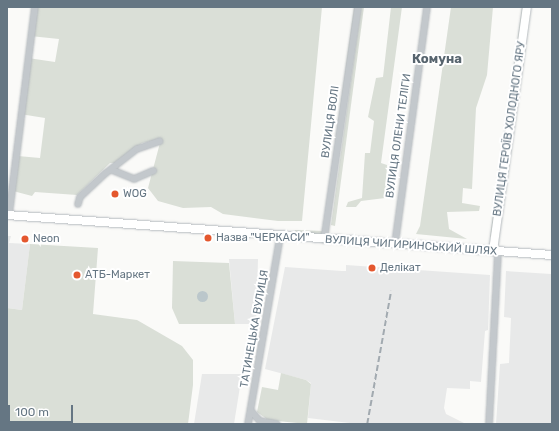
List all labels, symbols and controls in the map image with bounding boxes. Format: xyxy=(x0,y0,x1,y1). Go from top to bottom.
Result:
street label: ВУЛИЦЯ ГЕРОЇВ ХОЛОДНОГО ЯРУ xyxy=(491,41,529,217)
district label: Комуна xyxy=(412,51,462,67)
street label: ВУЛИЦЯ ОЛЕНИ ТЕЛІГИ xyxy=(384,73,414,199)
street label: ВУЛИЦЯ ВОЛІ xyxy=(319,85,343,159)
place label: WOG xyxy=(123,187,147,201)
marker: WOG xyxy=(110,189,120,199)
place label: Назва "ЧЕРКАСИ" xyxy=(216,231,310,245)
place label: Neon xyxy=(33,232,60,246)
marker: Назва "ЧЕРКАСИ" xyxy=(203,233,213,243)
street label: ВУЛИЦЯ ЧИГИРИНСЬКИЙ ШЛЯХ xyxy=(325,233,497,259)
marker: Neon xyxy=(20,234,30,244)
place label: Делікат xyxy=(380,261,421,275)
marker: Делікат xyxy=(367,263,377,273)
place label: АТБ-Маркет xyxy=(85,268,150,282)
street label: ТАТИНЕЦЬКА ВУЛИЦЯ xyxy=(238,269,272,389)
marker: АТБ-Маркет xyxy=(72,270,82,280)
scale bar xyxy=(10,397,75,423)
text: 100 m xyxy=(15,405,49,419)

